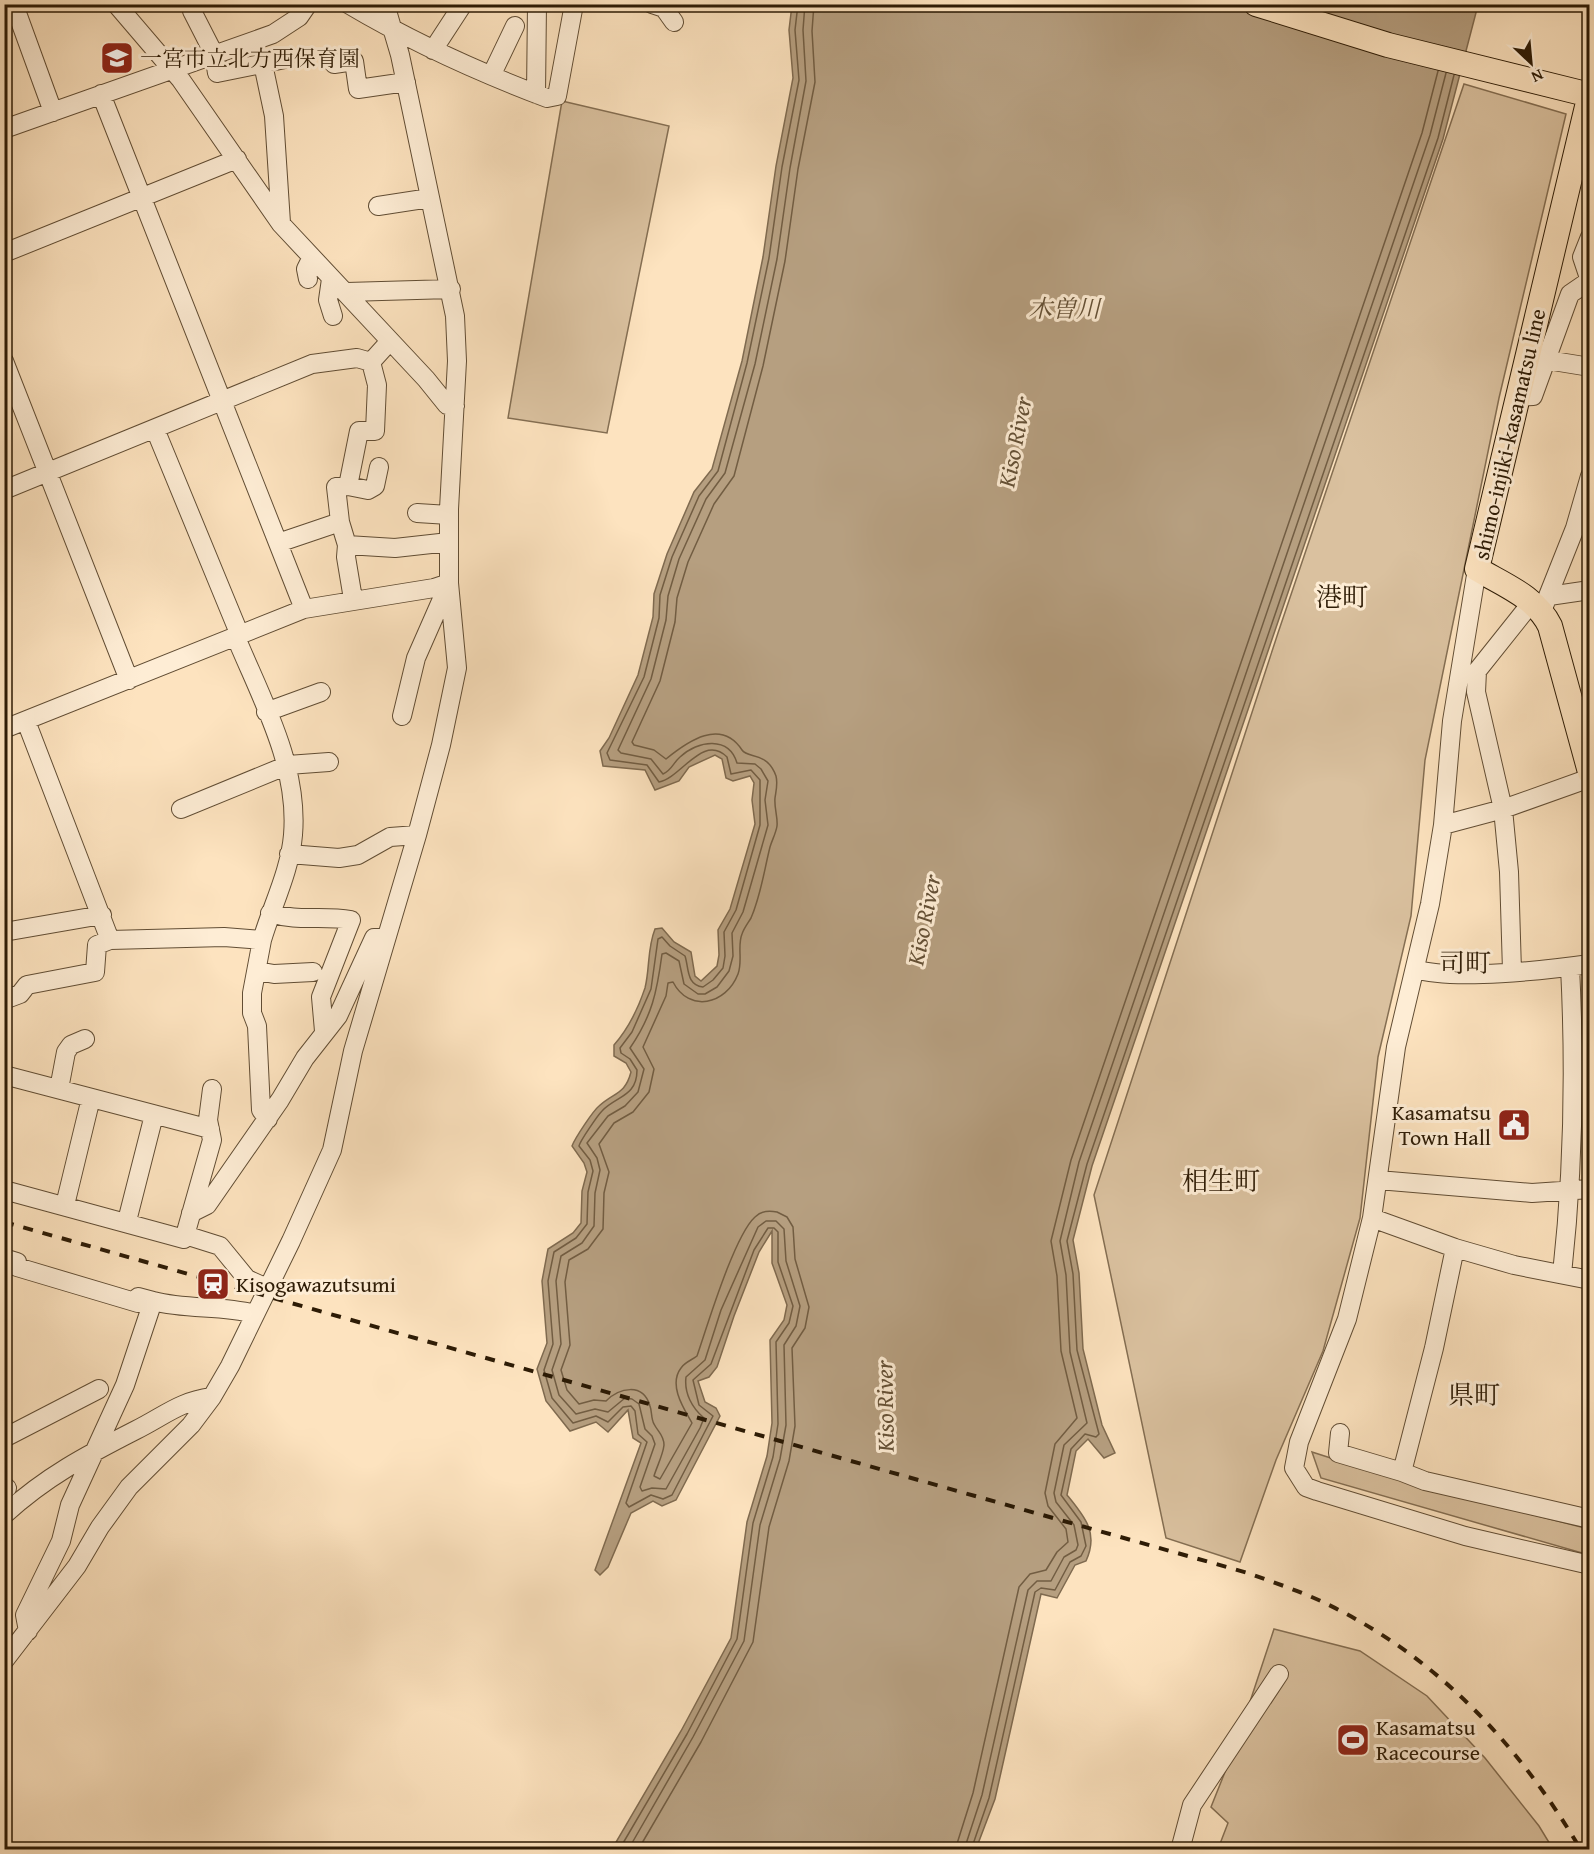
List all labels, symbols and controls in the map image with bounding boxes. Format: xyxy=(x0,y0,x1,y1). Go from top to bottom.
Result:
north arrow xyxy=(1501,33,1561,93)
school or university icon: 一宮市立北方西保育園 xyxy=(99,40,135,76)
place label: 一宮市立北方西保育園 xyxy=(140,42,360,74)
text: N xyxy=(1527,63,1548,90)
water label: 木曽川 xyxy=(1028,291,1103,326)
street label: shimo-injiki-kasamatsu line xyxy=(1465,305,1553,563)
water label: Kiso River xyxy=(988,393,1041,491)
district label: 港町 xyxy=(1316,577,1368,616)
water label: Kiso River xyxy=(897,871,950,969)
district label: 司町 xyxy=(1439,943,1491,982)
place label: Kasamatsu Town Hall xyxy=(1392,1096,1491,1153)
public building icon: Kasamatsu Town Hall xyxy=(1496,1107,1532,1143)
district label: 相生町 xyxy=(1182,1161,1260,1200)
station icon: Kisogawazutsumi xyxy=(195,1266,231,1302)
place label: Kisogawazutsumi xyxy=(236,1268,396,1300)
water label: Kiso River xyxy=(866,1359,903,1453)
district label: 県町 xyxy=(1448,1375,1500,1414)
place label: Kasamatsu Racecourse xyxy=(1376,1711,1480,1768)
sports icon: Kasamatsu Racecourse xyxy=(1335,1722,1371,1758)

